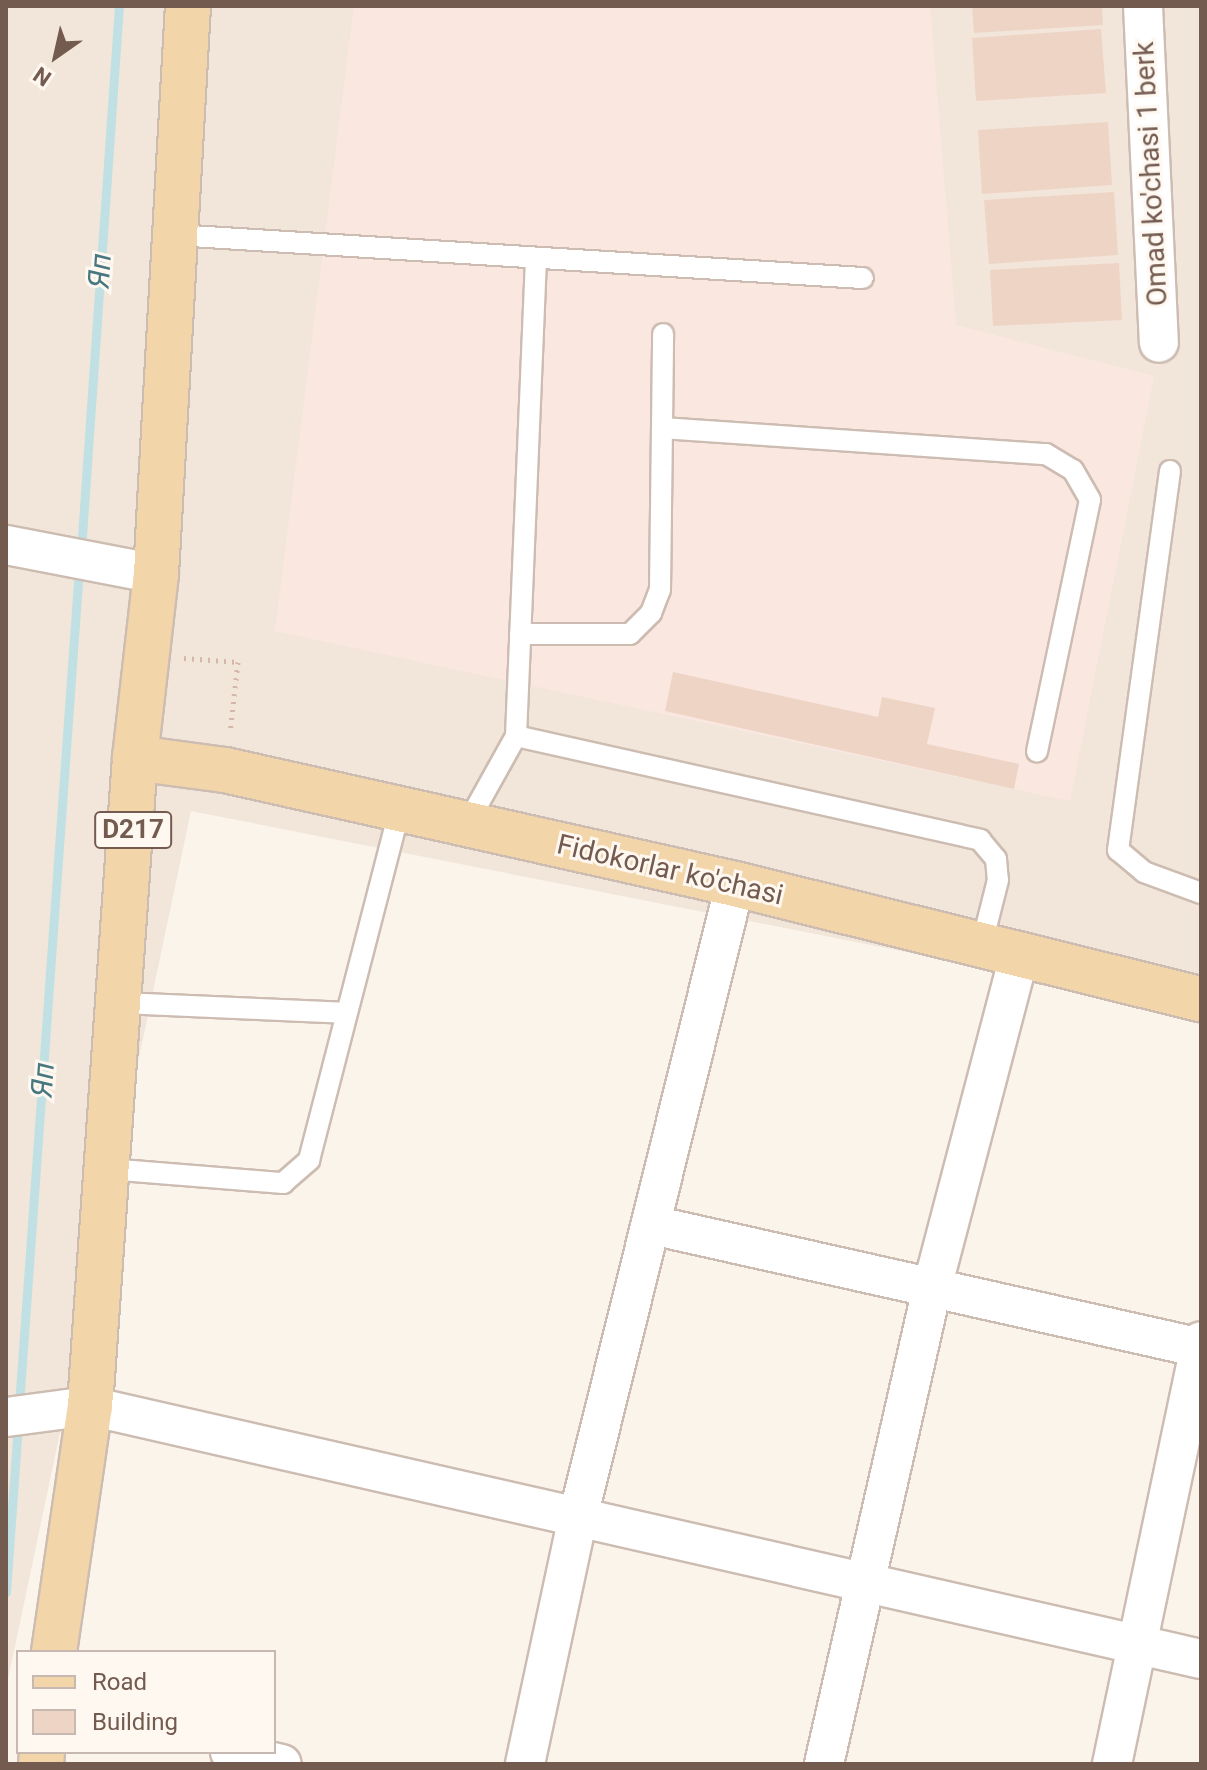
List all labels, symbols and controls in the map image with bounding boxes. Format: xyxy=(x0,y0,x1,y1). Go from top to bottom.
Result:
north arrow xyxy=(16,16,96,96)
street label: Omad ko'chasi 1 berk xyxy=(1127,41,1175,307)
text: N xyxy=(29,62,56,91)
water label: Яп xyxy=(81,252,119,290)
road number: D217 xyxy=(93,808,173,852)
street label: Fidokorlar ko'chasi xyxy=(554,828,786,912)
water label: Яп xyxy=(24,1061,62,1099)
legend xyxy=(16,1650,276,1754)
text: Road xyxy=(92,1668,147,1696)
text: Building xyxy=(92,1708,178,1736)

